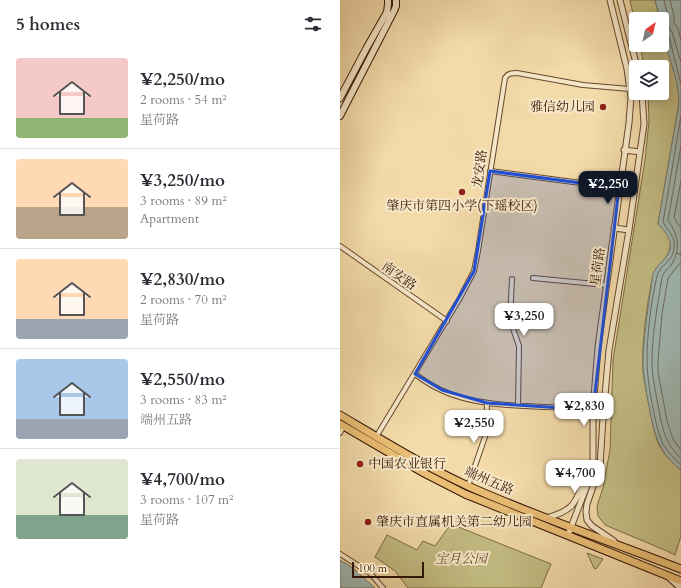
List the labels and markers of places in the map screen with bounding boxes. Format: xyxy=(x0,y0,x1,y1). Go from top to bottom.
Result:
place label: 雅信幼儿园 xyxy=(530,98,595,116)
marker: 雅信幼儿园 xyxy=(598,102,608,112)
pin: ¥2,250 xyxy=(575,171,641,205)
marker: 肇庆市第四小学(下瑶校区) xyxy=(457,187,467,197)
place label: 肇庆市第四小学(下瑶校区) xyxy=(386,197,538,215)
pin: ¥3,250 xyxy=(491,303,557,337)
pin: ¥2,830 xyxy=(551,393,617,427)
pin: ¥2,550 xyxy=(441,410,507,444)
place label: 中国农业银行 xyxy=(368,455,446,473)
marker: 中国农业银行 xyxy=(355,459,365,469)
pin: ¥4,700 xyxy=(542,460,608,494)
place label: 肇庆市直属机关第二幼儿园 xyxy=(376,513,532,531)
marker: 肇庆市直属机关第二幼儿园 xyxy=(363,517,373,527)

